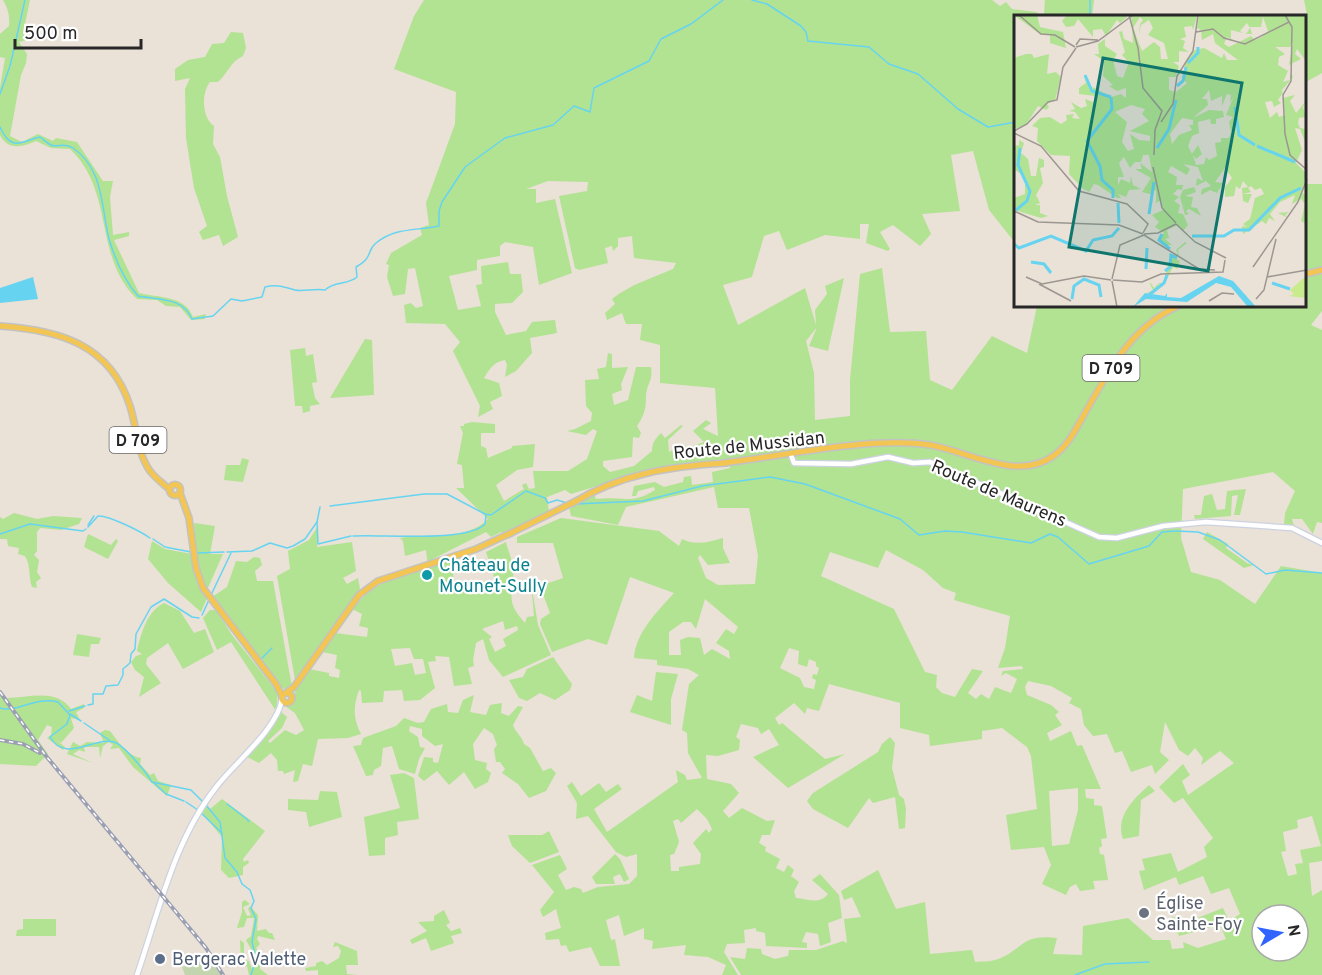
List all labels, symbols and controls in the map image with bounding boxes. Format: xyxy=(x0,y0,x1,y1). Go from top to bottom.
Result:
scale bar xyxy=(15,12,141,50)
inset map xyxy=(1014,15,1307,308)
text: 500 m xyxy=(24,23,78,46)
road number: D 709 xyxy=(1082,355,1140,381)
road number: D 709 xyxy=(110,427,166,453)
street label: Route de Mussidan xyxy=(672,427,826,466)
street label: Route de Maurens xyxy=(927,455,1070,533)
place label: Château de Mounet-Sully xyxy=(439,555,547,599)
marker: Château de Mounet-Sully xyxy=(420,568,434,582)
place label: Église Sainte-Foy xyxy=(1156,891,1242,937)
north arrow xyxy=(1250,903,1310,963)
marker: Église Sainte-Foy xyxy=(1137,906,1151,920)
text: N xyxy=(1282,923,1304,938)
place label: Bergerac Valette xyxy=(172,949,306,972)
marker: Bergerac Valette xyxy=(153,952,167,966)

